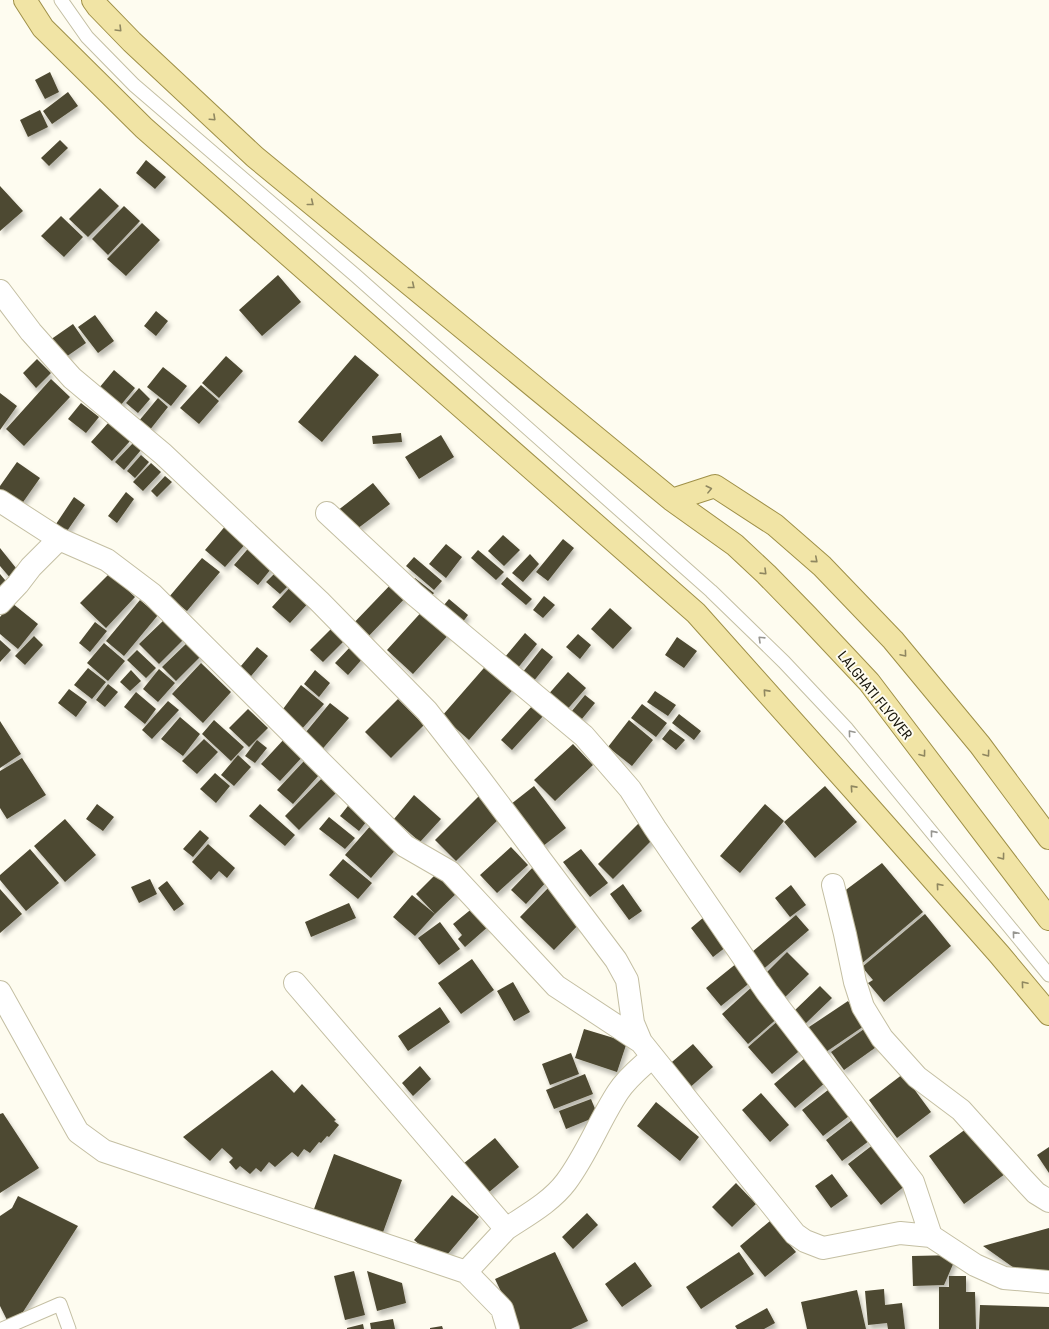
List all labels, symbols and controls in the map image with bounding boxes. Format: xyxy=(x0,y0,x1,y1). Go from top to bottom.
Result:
one-way arrow xyxy=(114,24,122,32)
one-way arrow xyxy=(208,113,216,121)
one-way arrow xyxy=(307,199,314,206)
one-way arrow xyxy=(407,281,414,288)
one-way arrow xyxy=(706,485,713,493)
one-way arrow xyxy=(810,555,818,562)
one-way arrow xyxy=(759,567,767,575)
one-way arrow xyxy=(758,636,766,644)
street label: LALGHATI FLYOVER xyxy=(835,648,916,743)
one-way arrow xyxy=(900,649,907,657)
one-way arrow xyxy=(764,689,771,696)
one-way arrow xyxy=(848,730,855,738)
one-way arrow xyxy=(918,749,925,756)
one-way arrow xyxy=(982,750,990,757)
one-way arrow xyxy=(851,786,858,793)
one-way arrow xyxy=(931,831,938,838)
one-way arrow xyxy=(997,853,1004,860)
one-way arrow xyxy=(936,883,944,891)
one-way arrow xyxy=(1013,932,1020,939)
one-way arrow xyxy=(1022,982,1029,989)

